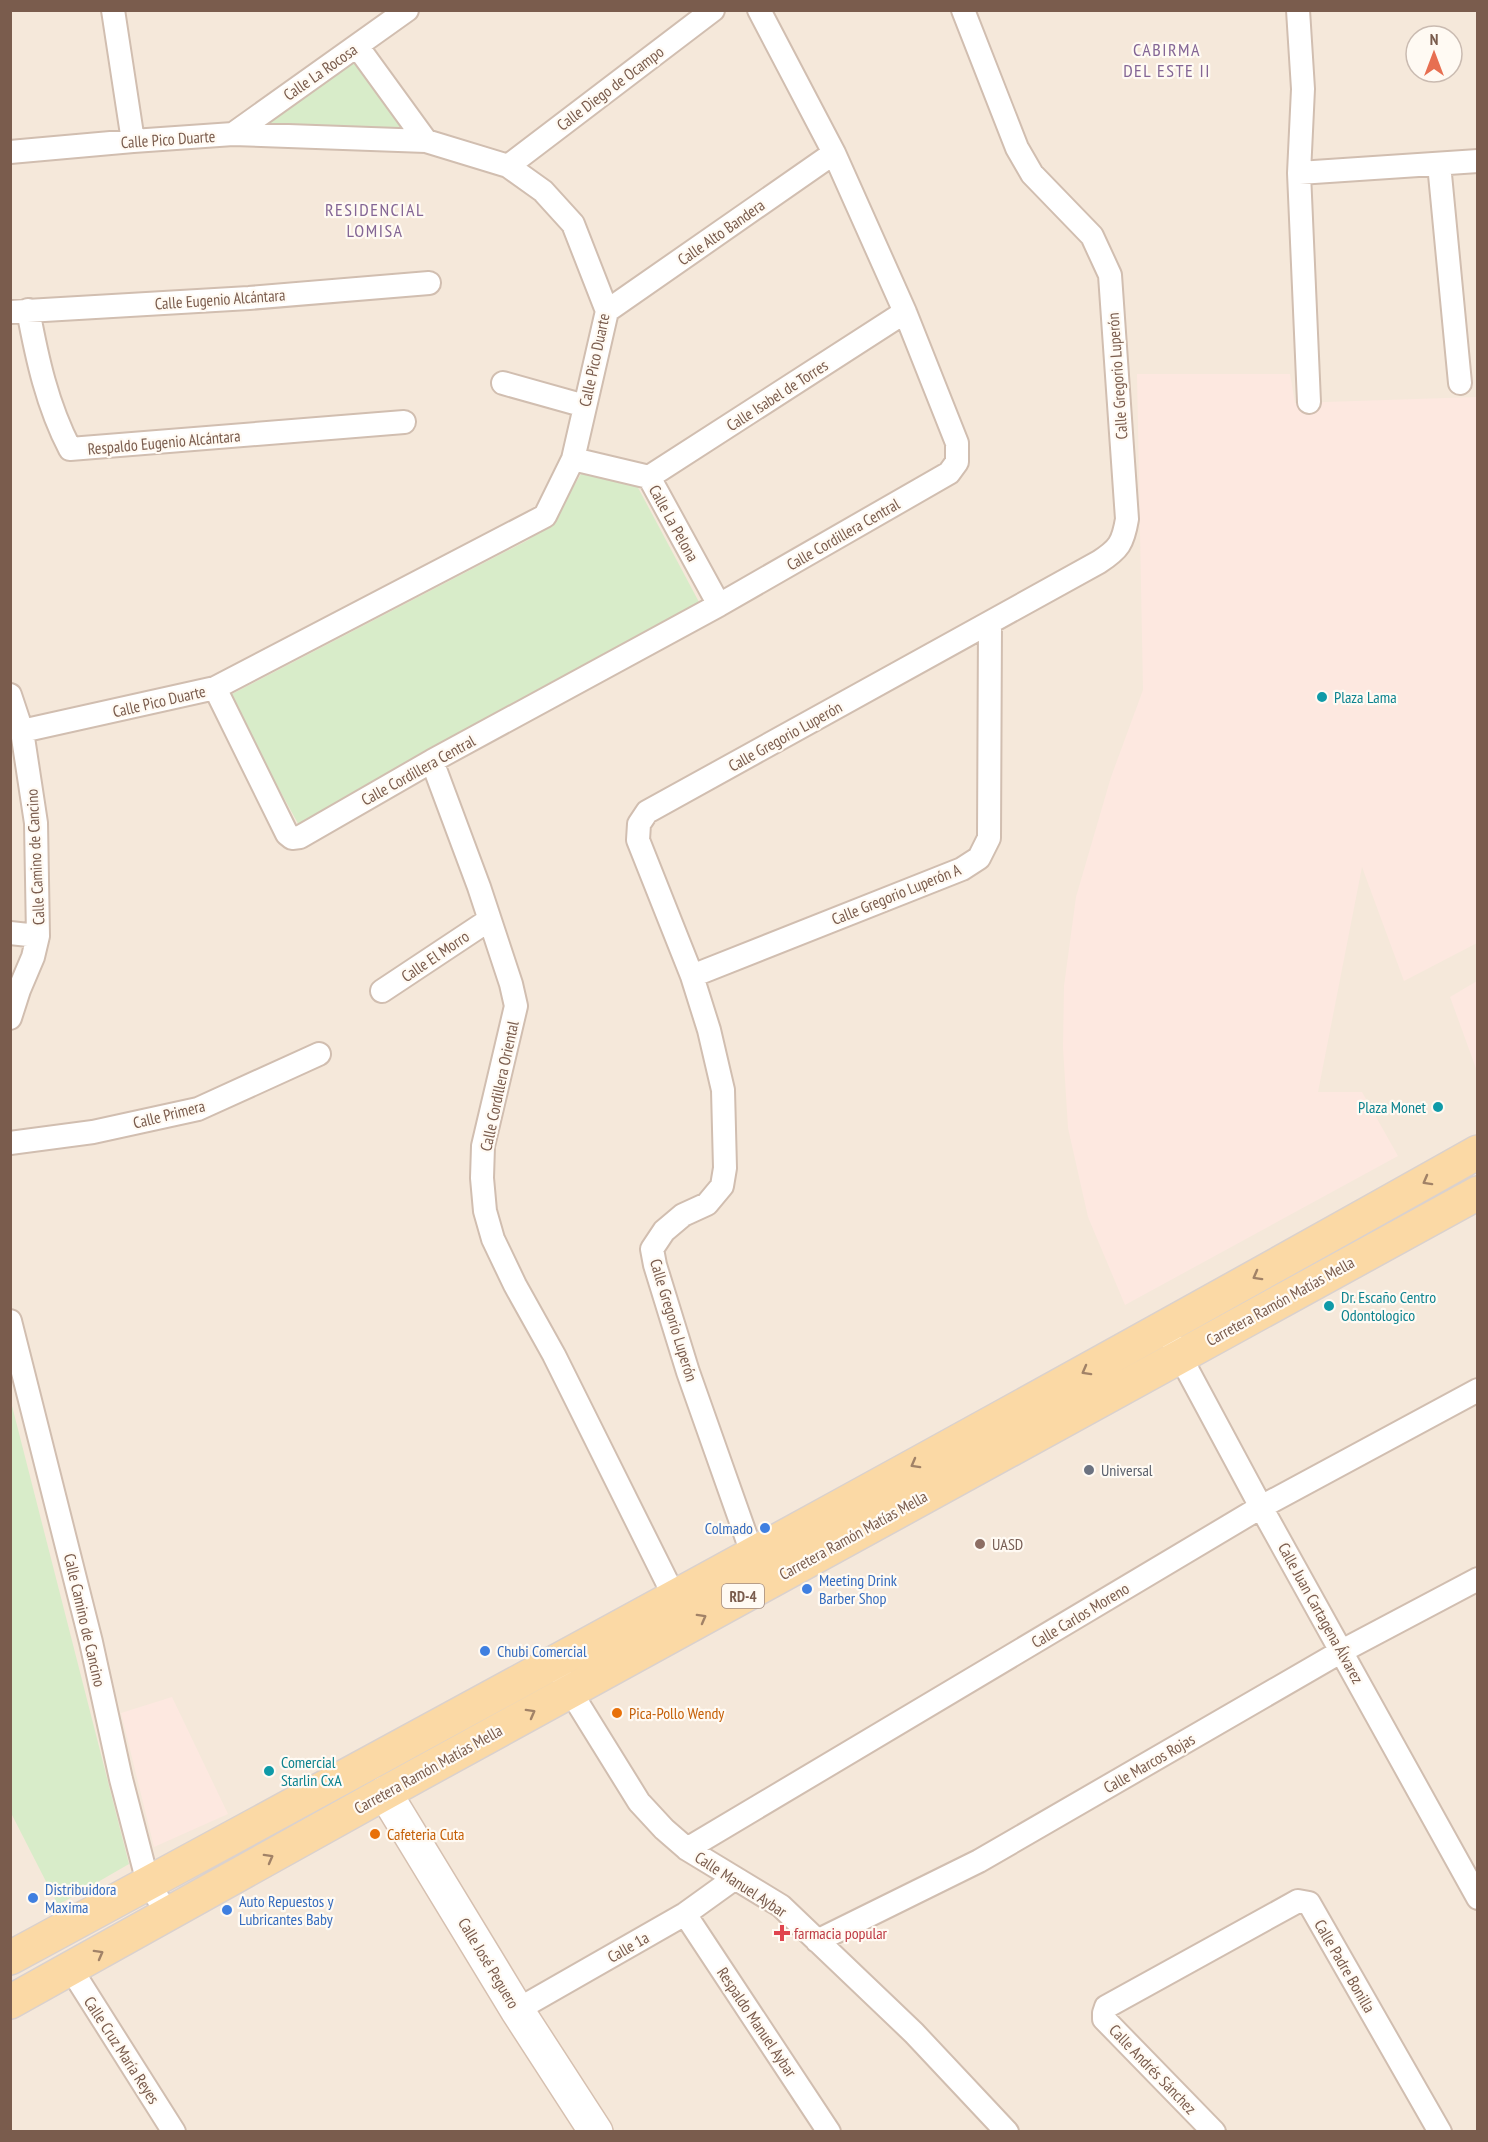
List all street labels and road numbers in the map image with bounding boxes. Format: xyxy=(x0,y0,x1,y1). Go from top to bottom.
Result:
street label: Calle La Rocosa xyxy=(279,39,361,105)
street label: Calle Diego de Ocampo xyxy=(553,41,667,135)
street label: Calle Pico Duarte xyxy=(120,126,216,152)
street label: Calle Alto Bandera xyxy=(674,195,768,269)
street label: Calle Eugenio Alcántara xyxy=(154,284,286,314)
street label: Calle Pico Duarte xyxy=(574,312,614,408)
street label: Calle Gregorio Luperón xyxy=(1103,312,1131,440)
street label: Calle Isabel de Torres xyxy=(723,355,831,435)
street label: Respaldo Eugenio Alcántara xyxy=(87,425,241,459)
street label: Calle La Pelona xyxy=(645,481,703,565)
street label: Calle Cordillera Central xyxy=(783,493,903,574)
street label: Calle Pico Duarte xyxy=(111,681,207,721)
street label: Calle Gregorio Luperón xyxy=(725,696,845,776)
street label: Calle Cordillera Central xyxy=(358,730,479,810)
street label: Calle Camino de Cancino xyxy=(21,788,49,926)
street label: Calle Gregorio Luperón A xyxy=(829,859,964,929)
street label: Calle El Morro xyxy=(397,926,473,986)
street label: Calle Cordillera Oriental xyxy=(475,1019,523,1153)
street label: Calle Primera xyxy=(131,1095,207,1133)
street label: Carretera Ramón Matías Mella xyxy=(1203,1252,1357,1350)
street label: Calle Gregorio Luperón xyxy=(646,1256,702,1384)
street label: Carretera Ramón Matías Mella xyxy=(776,1486,930,1584)
street label: Calle Juan Cartagena Álvarez xyxy=(1274,1539,1368,1687)
street label: Calle Camino de Cancino xyxy=(60,1551,110,1689)
street label: Calle Carlos Moreno xyxy=(1028,1578,1133,1652)
road number: RD-4 xyxy=(722,1584,764,1608)
street label: Carretera Ramón Matías Mella xyxy=(351,1720,505,1818)
street label: Calle Marcos Rojas xyxy=(1100,1729,1198,1797)
street label: Calle Manuel Aybar xyxy=(691,1847,791,1921)
street label: Calle José Peguero xyxy=(454,1914,524,2012)
street label: Calle Padre Bonilla xyxy=(1310,1916,1380,2016)
street label: Calle 1a xyxy=(604,1927,652,1967)
street label: Respaldo Manuel Aybar xyxy=(713,1963,801,2081)
street label: Calle Cruz María Reyes xyxy=(80,1993,164,2107)
street label: Calle Andrés Sánchez xyxy=(1105,2020,1201,2118)

